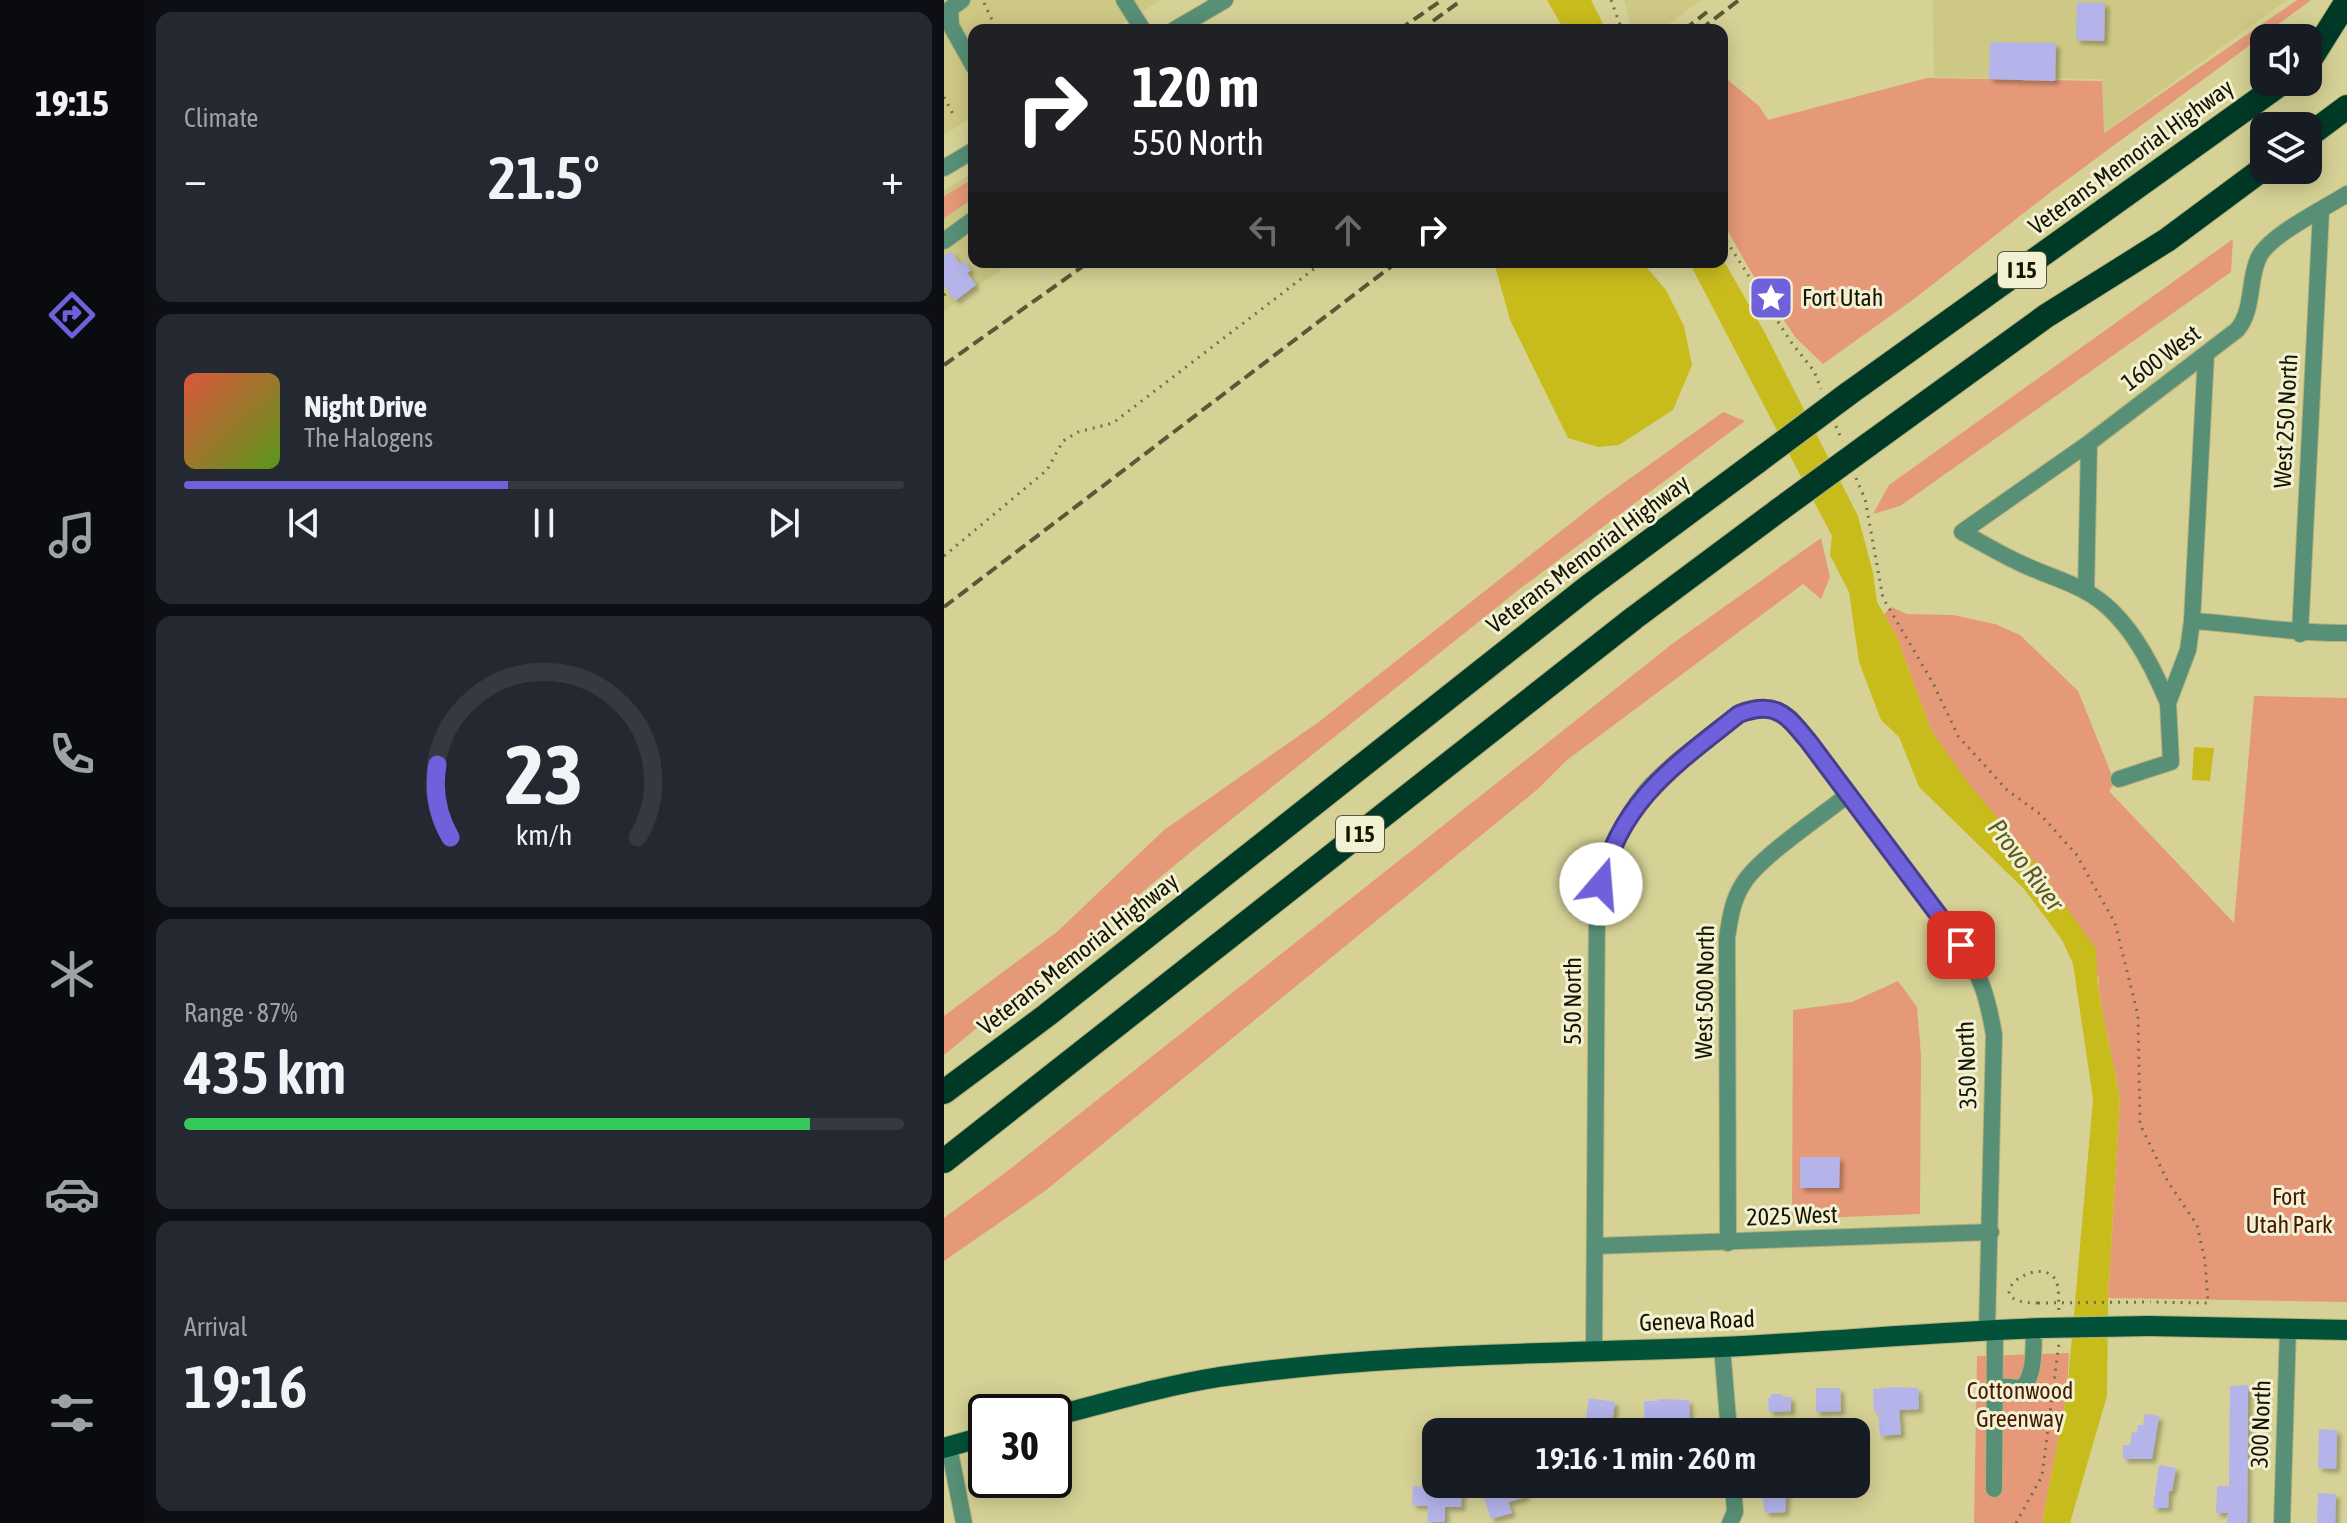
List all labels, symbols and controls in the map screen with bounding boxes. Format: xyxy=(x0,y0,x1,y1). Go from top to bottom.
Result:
map controls xyxy=(2250,24,2322,184)
button: sound xyxy=(2250,24,2322,96)
text: 120 m xyxy=(1132,55,1259,119)
icon: right xyxy=(1000,56,1104,160)
street label: Veterans Memorial Highway xyxy=(2023,73,2238,240)
text: 19:15 xyxy=(35,82,109,124)
text: Climate xyxy=(184,103,258,133)
button: layers xyxy=(2250,112,2322,184)
text: 550 North xyxy=(1132,121,1264,163)
text: 21.5° xyxy=(488,143,600,212)
text: − xyxy=(184,153,207,203)
text: + xyxy=(881,153,904,203)
icon: left xyxy=(1242,208,1286,252)
icon: ahead xyxy=(1326,208,1370,252)
icon: right xyxy=(1410,208,1454,252)
road number: I 15 xyxy=(1998,252,2046,288)
place icon: Fort Utah xyxy=(1747,274,1795,322)
place label: Fort Utah xyxy=(1802,284,1883,311)
icon: directions xyxy=(44,287,100,343)
street label: 1600 West xyxy=(2116,319,2205,396)
street label: West 250 North xyxy=(2269,353,2302,489)
text: Night Drive xyxy=(304,389,427,423)
text: The Halogens xyxy=(304,423,433,453)
street label: Veterans Memorial Highway xyxy=(1481,469,1694,638)
icon: previous xyxy=(282,501,326,545)
icon: pause xyxy=(522,501,566,545)
icon: next xyxy=(762,501,806,545)
icon: music xyxy=(44,507,100,563)
text: 23 xyxy=(505,725,583,821)
icon: phone xyxy=(44,726,100,782)
water label: Provo River xyxy=(1982,813,2071,918)
road number: I 15 xyxy=(1336,816,1384,852)
text: km/h xyxy=(516,818,572,851)
position arrow xyxy=(1559,842,1643,926)
street label: Veterans Memorial Highway xyxy=(972,867,1183,1040)
pin xyxy=(1927,911,1995,979)
icon: arrive xyxy=(1939,923,1983,967)
street label: West 500 North xyxy=(1690,925,1719,1059)
icon: climate xyxy=(44,946,100,1002)
street label: 550 North xyxy=(1559,957,1586,1045)
text: Range · 87% xyxy=(184,998,297,1028)
street label: 350 North xyxy=(1951,1021,1982,1109)
text: 435 km xyxy=(184,1038,346,1107)
icon: car xyxy=(44,1166,100,1222)
park label: Fort Utah Park xyxy=(2245,1183,2333,1238)
street label: 2025 West xyxy=(1746,1200,1838,1231)
street label: Geneva Road xyxy=(1639,1305,1755,1336)
text: Arrival xyxy=(184,1312,248,1342)
text: 19:16 xyxy=(184,1352,307,1421)
park label: Cottonwood Greenway xyxy=(1967,1377,2073,1432)
street label: 300 North xyxy=(2245,1380,2276,1468)
icon: filters xyxy=(44,1385,100,1441)
speed limit sign: 30 xyxy=(968,1394,1072,1498)
text: 19:16 · 1 min · 260 m xyxy=(1536,1441,1756,1475)

